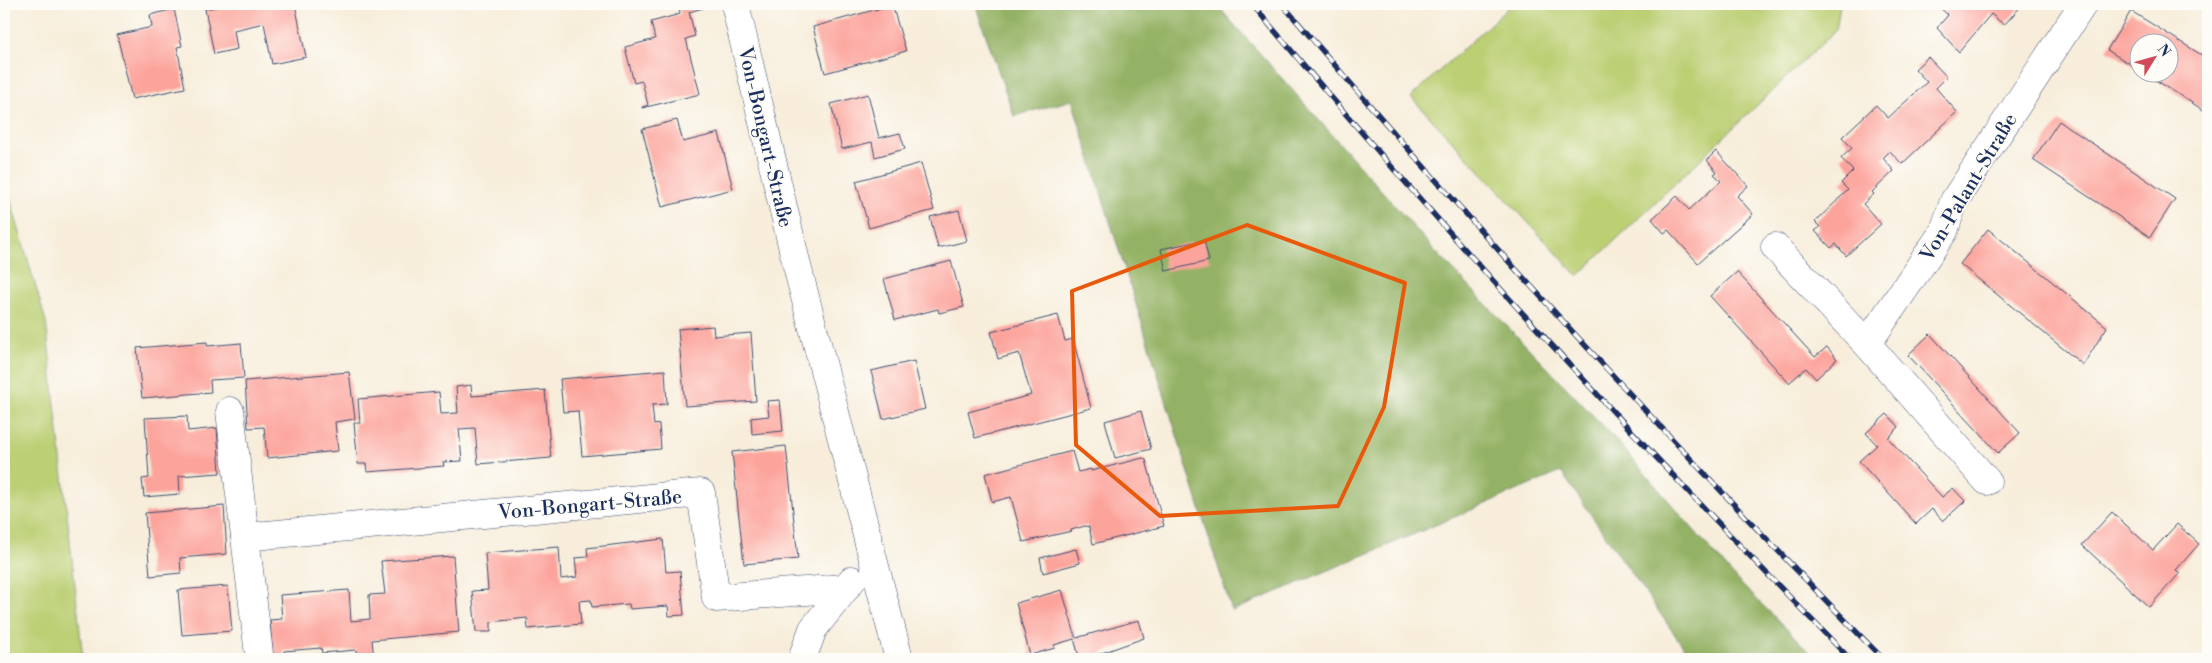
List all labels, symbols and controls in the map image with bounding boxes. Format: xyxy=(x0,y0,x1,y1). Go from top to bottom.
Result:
north arrow xyxy=(2130,32,2180,82)
text: N xyxy=(2153,41,2174,61)
street label: Von-Bongart-Straße xyxy=(731,44,797,230)
street label: Von-Palant-Straße xyxy=(1915,109,2023,267)
street label: Von-Bongart-Straße xyxy=(496,485,683,526)

